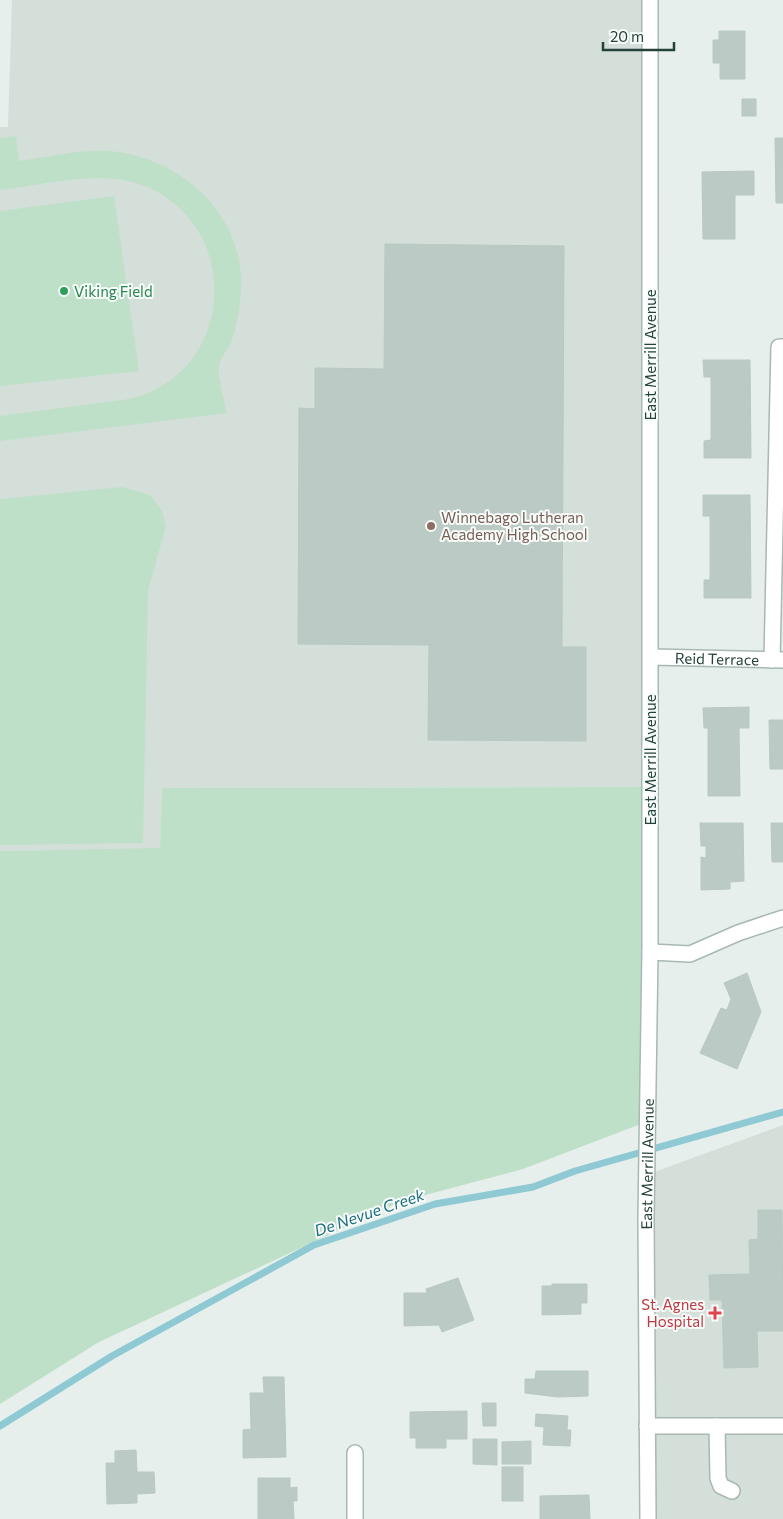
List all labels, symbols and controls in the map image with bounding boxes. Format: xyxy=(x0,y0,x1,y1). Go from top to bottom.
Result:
scale bar xyxy=(603,20,674,52)
text: 20 m xyxy=(610,27,644,45)
place label: Viking Field xyxy=(74,282,153,300)
marker: Viking Field xyxy=(58,285,70,297)
street label: East Merrill Avenue xyxy=(641,289,659,421)
place label: Winnebago Lutheran Academy High School xyxy=(441,508,588,543)
marker: Winnebago Lutheran Academy High School xyxy=(425,520,437,532)
street label: Reid Terrace xyxy=(675,649,759,668)
street label: East Merrill Avenue xyxy=(641,694,659,826)
street label: East Merrill Avenue xyxy=(637,1098,657,1230)
water label: De Nevue Creek xyxy=(312,1184,427,1240)
place label: St. Agnes Hospital xyxy=(641,1295,704,1330)
marker: St. Agnes Hospital xyxy=(708,1306,722,1320)

